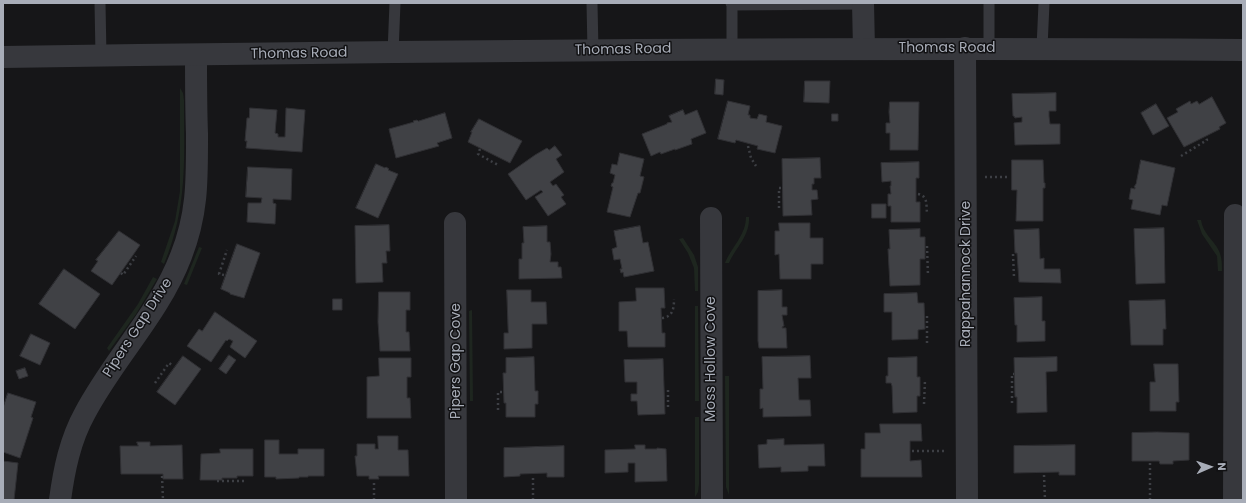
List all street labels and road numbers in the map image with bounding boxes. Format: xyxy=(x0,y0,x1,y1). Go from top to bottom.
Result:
street label: Thomas Road xyxy=(899,40,995,56)
street label: Thomas Road xyxy=(574,41,672,59)
street label: Thomas Road xyxy=(250,45,348,63)
street label: Rappahannock Drive xyxy=(958,201,974,347)
street label: Pipers Gap Drive xyxy=(100,275,176,381)
street label: Moss Hollow Cove xyxy=(703,296,719,422)
street label: Pipers Gap Cove xyxy=(448,303,464,419)

